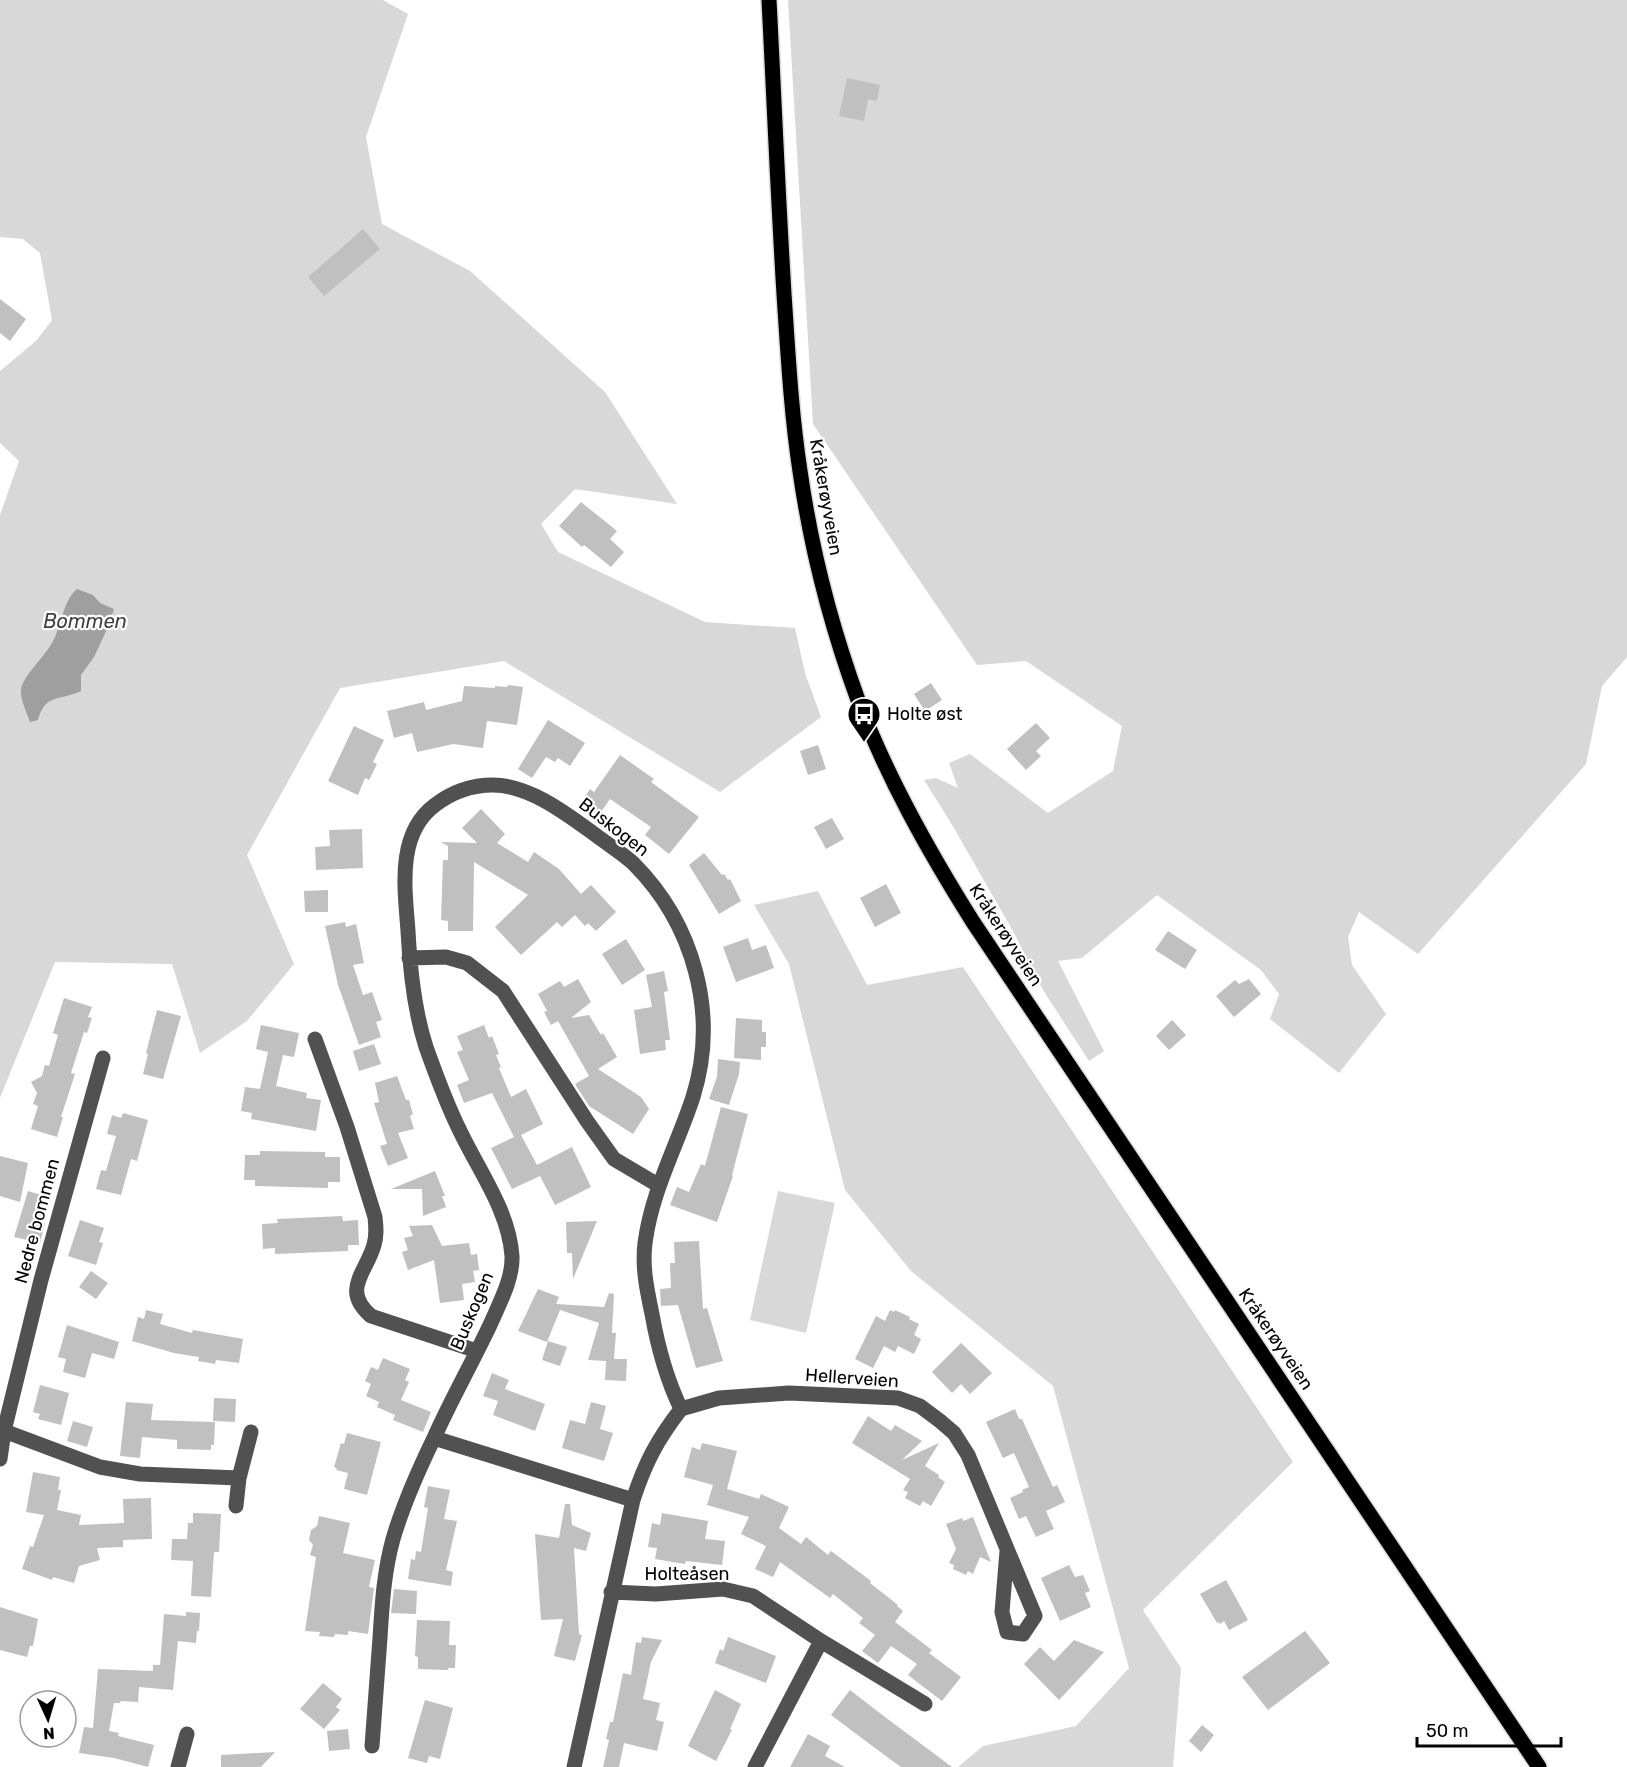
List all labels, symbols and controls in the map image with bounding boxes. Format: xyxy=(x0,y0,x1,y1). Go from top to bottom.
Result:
street label: Kråkerøyveien xyxy=(805,437,847,557)
water label: Bommen xyxy=(43,609,127,633)
bus stop icon: Holte øst xyxy=(846,696,882,743)
place label: Holte øst xyxy=(887,703,963,725)
street label: Buskogen xyxy=(575,793,653,861)
street label: Kråkerøyveien xyxy=(965,880,1047,990)
street label: Nedre bommen xyxy=(10,1156,64,1286)
street label: Buskogen xyxy=(446,1269,498,1353)
street label: Kråkerøyveien xyxy=(1234,1284,1318,1394)
street label: Hellerveien xyxy=(805,1364,899,1392)
street label: Holteåsen xyxy=(645,1563,729,1585)
north arrow xyxy=(18,1689,78,1749)
scale bar xyxy=(1417,1710,1561,1748)
text: 50 m xyxy=(1426,1720,1469,1742)
text: N xyxy=(43,1724,55,1743)

